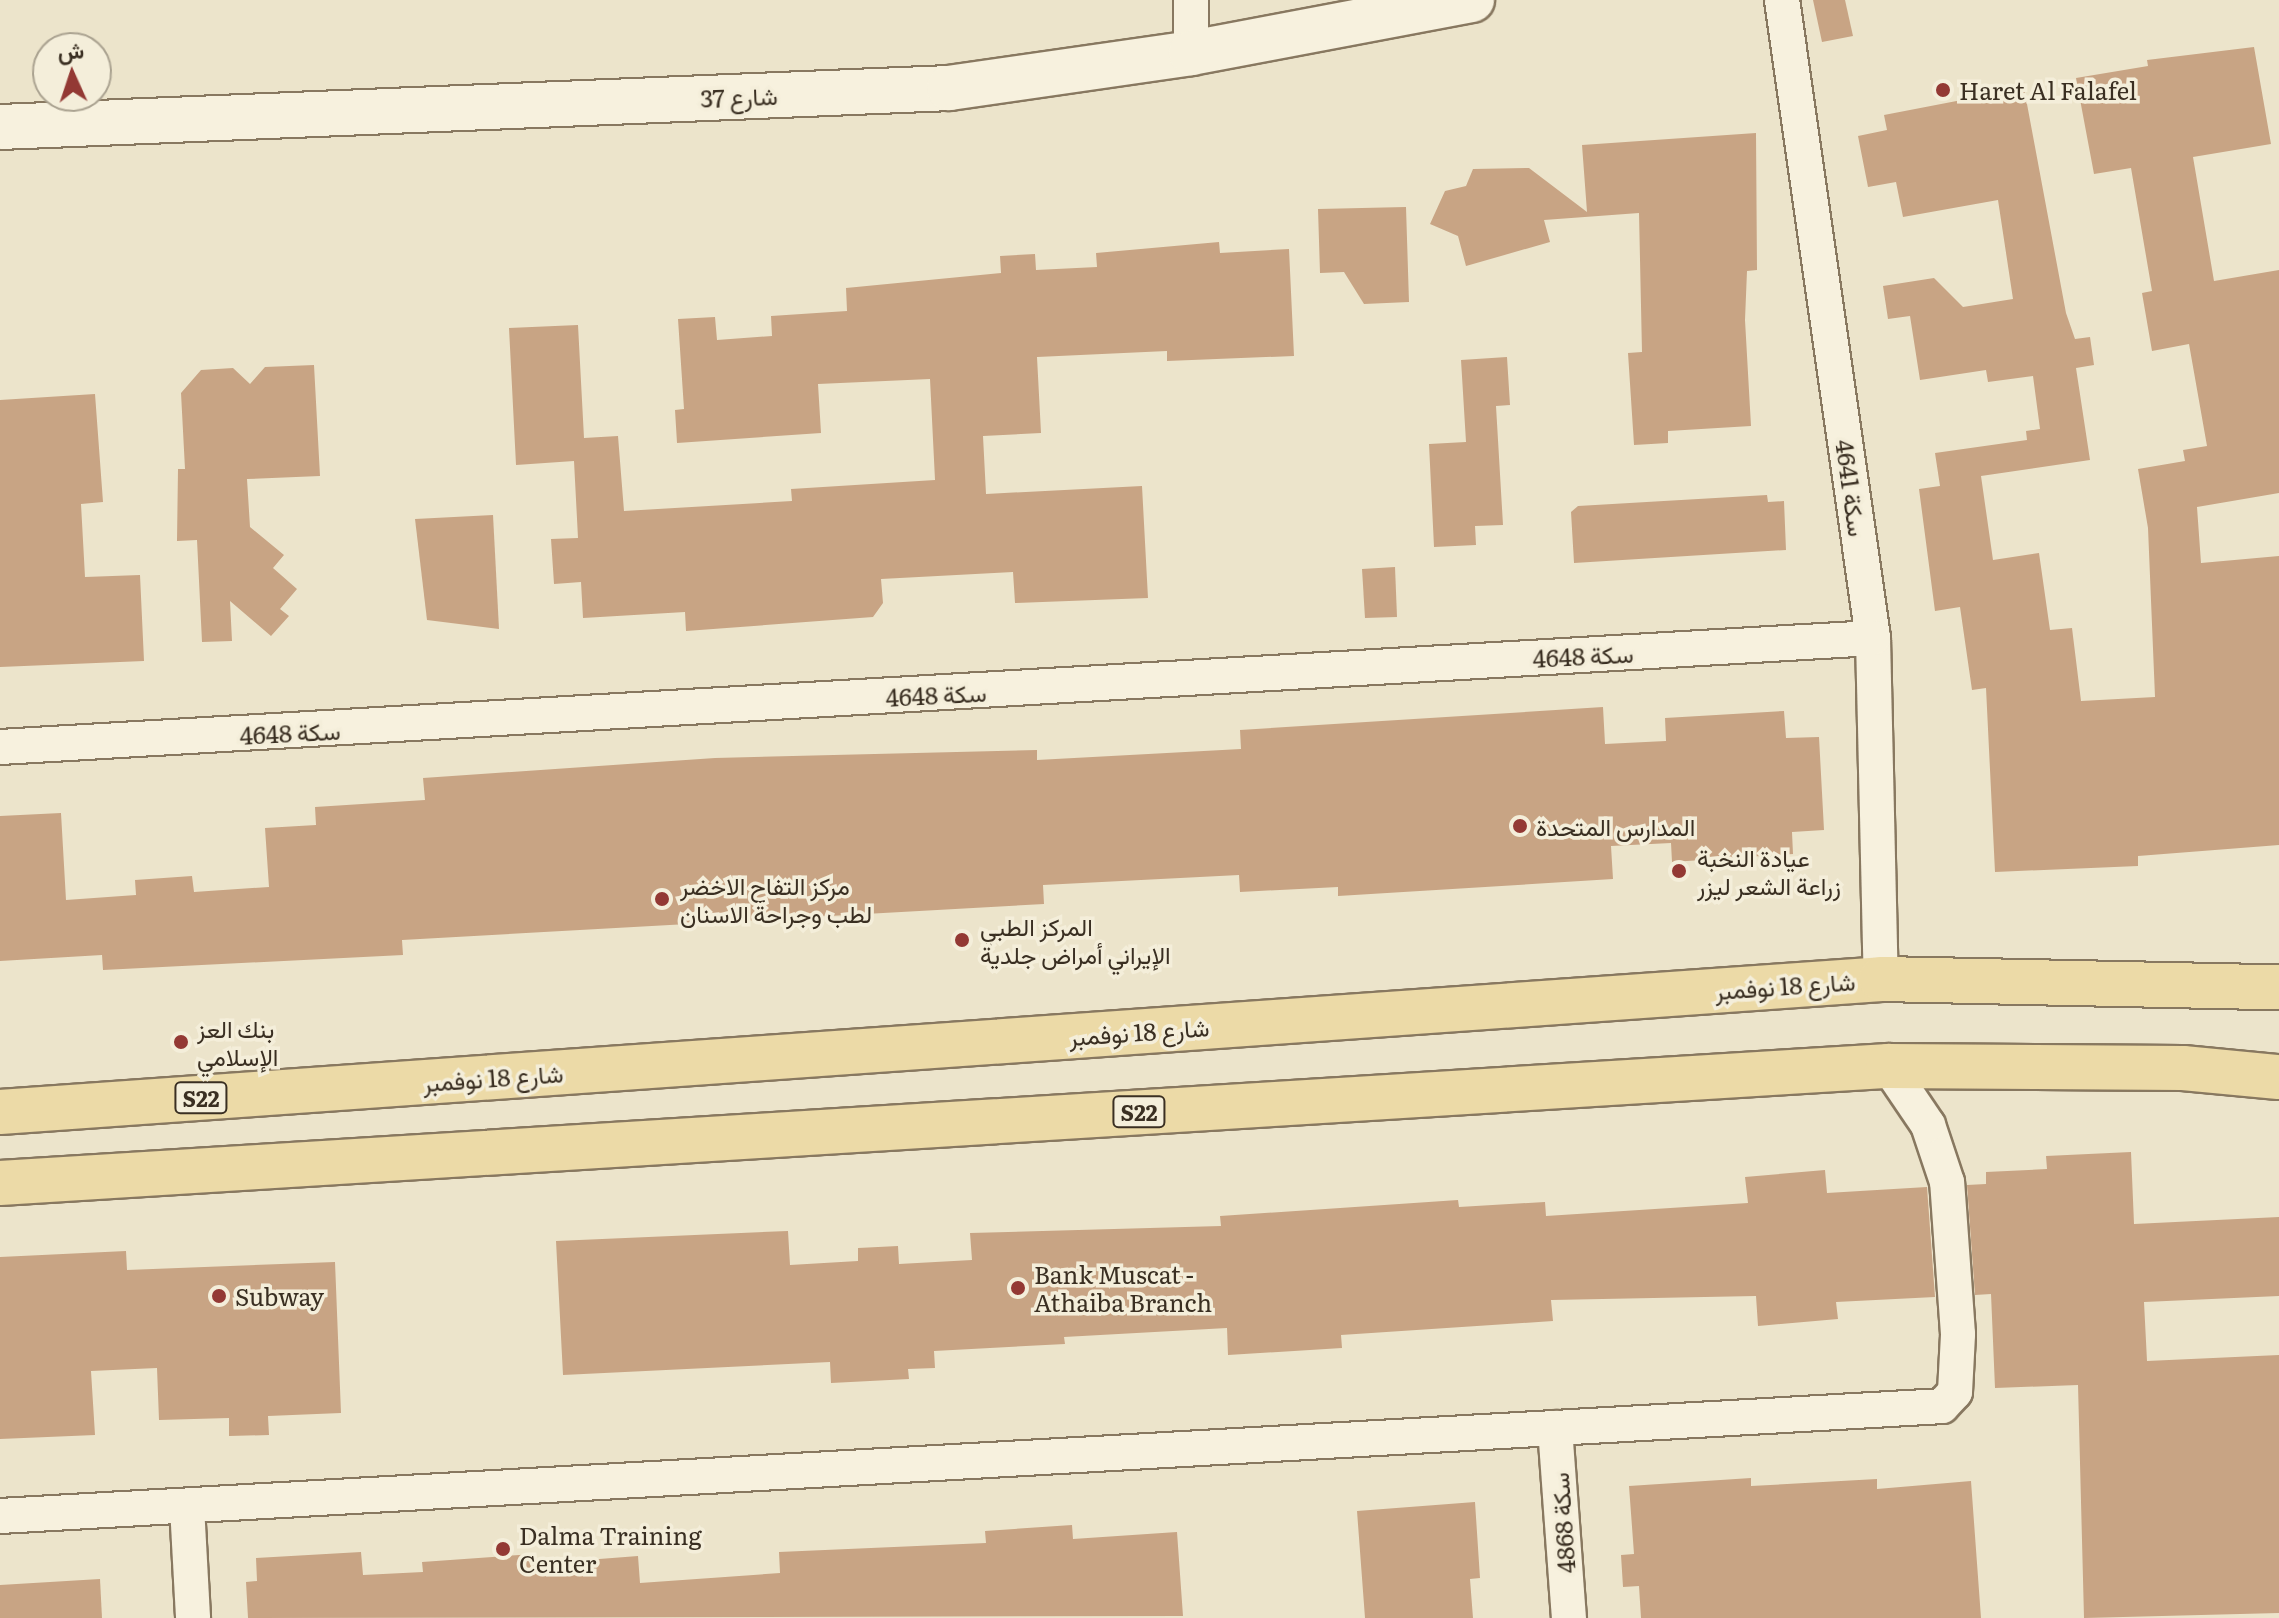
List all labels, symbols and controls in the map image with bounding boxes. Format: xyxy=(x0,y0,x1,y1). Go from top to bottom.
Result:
north arrow xyxy=(32,32,112,112)
text: ش xyxy=(57,32,85,67)
place label: Haret Al Falafel xyxy=(1959,76,2137,104)
street label: شارع 37 xyxy=(700,80,778,112)
marker: Haret Al Falafel xyxy=(1934,81,1952,99)
street label: سكة 4641 xyxy=(1831,438,1873,538)
street label: سكة 4648 xyxy=(1532,638,1634,672)
street label: سكة 4648 xyxy=(885,677,987,711)
street label: سكة 4648 xyxy=(239,715,341,749)
place label: المدارس المتحدة xyxy=(1536,812,1695,840)
marker: المدارس المتحدة xyxy=(1511,817,1529,835)
place label: عيادة النخبة زراعة الشعر ليزر xyxy=(1697,843,1841,899)
marker: عيادة النخبة زراعة الشعر ليزر xyxy=(1668,860,1690,882)
place label: مركز التفاح الاخضر لطب وجراحة الاسنان xyxy=(680,871,872,927)
marker: مركز التفاح الاخضر لطب وجراحة الاسنان xyxy=(651,888,673,910)
place label: المركز الطبي الإيراني أمراض جلدية xyxy=(980,912,1171,968)
marker: المركز الطبي الإيراني أمراض جلدية xyxy=(951,929,973,951)
street label: شارع 18 نوفمبر xyxy=(1714,966,1856,1004)
street label: شارع 18 نوفمبر xyxy=(1068,1012,1210,1050)
place label: بنك العز الإسلامي xyxy=(197,1014,278,1070)
marker: بنك العز الإسلامي xyxy=(172,1033,190,1051)
street label: شارع 18 نوفمبر xyxy=(422,1058,564,1096)
road number: S22 xyxy=(173,1080,229,1116)
road number: S22 xyxy=(1111,1094,1167,1130)
place label: Bank Muscat - Athaiba Branch xyxy=(1034,1260,1212,1316)
marker: Bank Muscat - Athaiba Branch xyxy=(1009,1279,1027,1297)
place label: Subway xyxy=(235,1282,324,1310)
marker: Subway xyxy=(210,1287,228,1305)
street label: سكة 4868 xyxy=(1544,1472,1580,1574)
place label: Dalma Training Center xyxy=(519,1521,702,1577)
marker: Dalma Training Center xyxy=(494,1540,512,1558)

